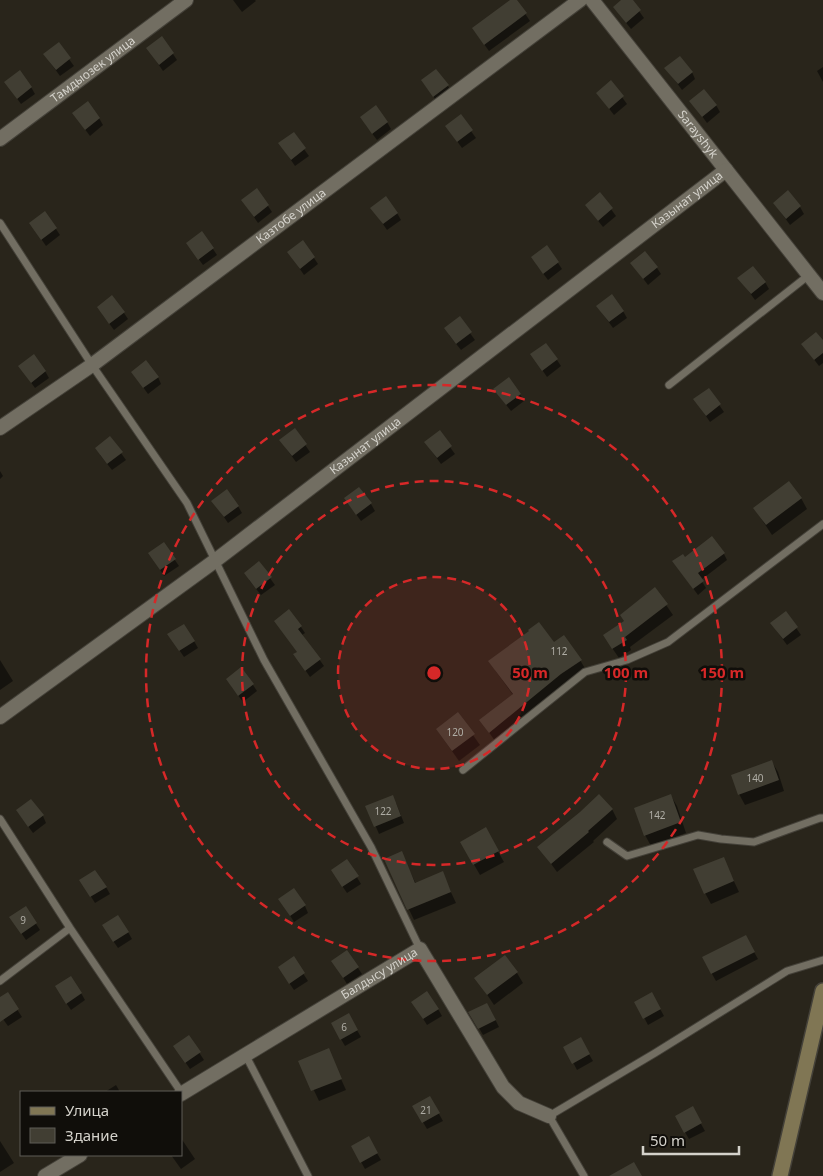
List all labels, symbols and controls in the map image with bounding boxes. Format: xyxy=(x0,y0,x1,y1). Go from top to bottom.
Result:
street label: Тамдыозек улица xyxy=(47,32,138,106)
street label: Sarayshyk xyxy=(674,106,723,162)
street label: Казынат улица xyxy=(647,167,726,232)
street label: Казтобе улица xyxy=(252,184,329,248)
street label: Казынат улица xyxy=(326,413,404,478)
house number: 112 xyxy=(550,644,568,658)
text: 50 m xyxy=(512,662,548,682)
text: 100 m xyxy=(604,662,648,682)
text: 150 m xyxy=(700,662,744,682)
centre of rings xyxy=(425,664,443,682)
house number: 120 xyxy=(446,725,464,739)
house number: 140 xyxy=(746,771,764,785)
house number: 122 xyxy=(374,804,392,818)
house number: 142 xyxy=(648,808,666,822)
house number: 9 xyxy=(20,913,26,927)
street label: Балдысу улица xyxy=(338,943,421,1003)
house number: 6 xyxy=(341,1020,347,1034)
legend xyxy=(20,1091,182,1156)
text: Улица xyxy=(65,1100,109,1120)
house number: 21 xyxy=(420,1103,432,1117)
scale bar xyxy=(643,1124,739,1156)
text: Здание xyxy=(65,1125,118,1145)
text: 50 m xyxy=(650,1130,685,1150)

